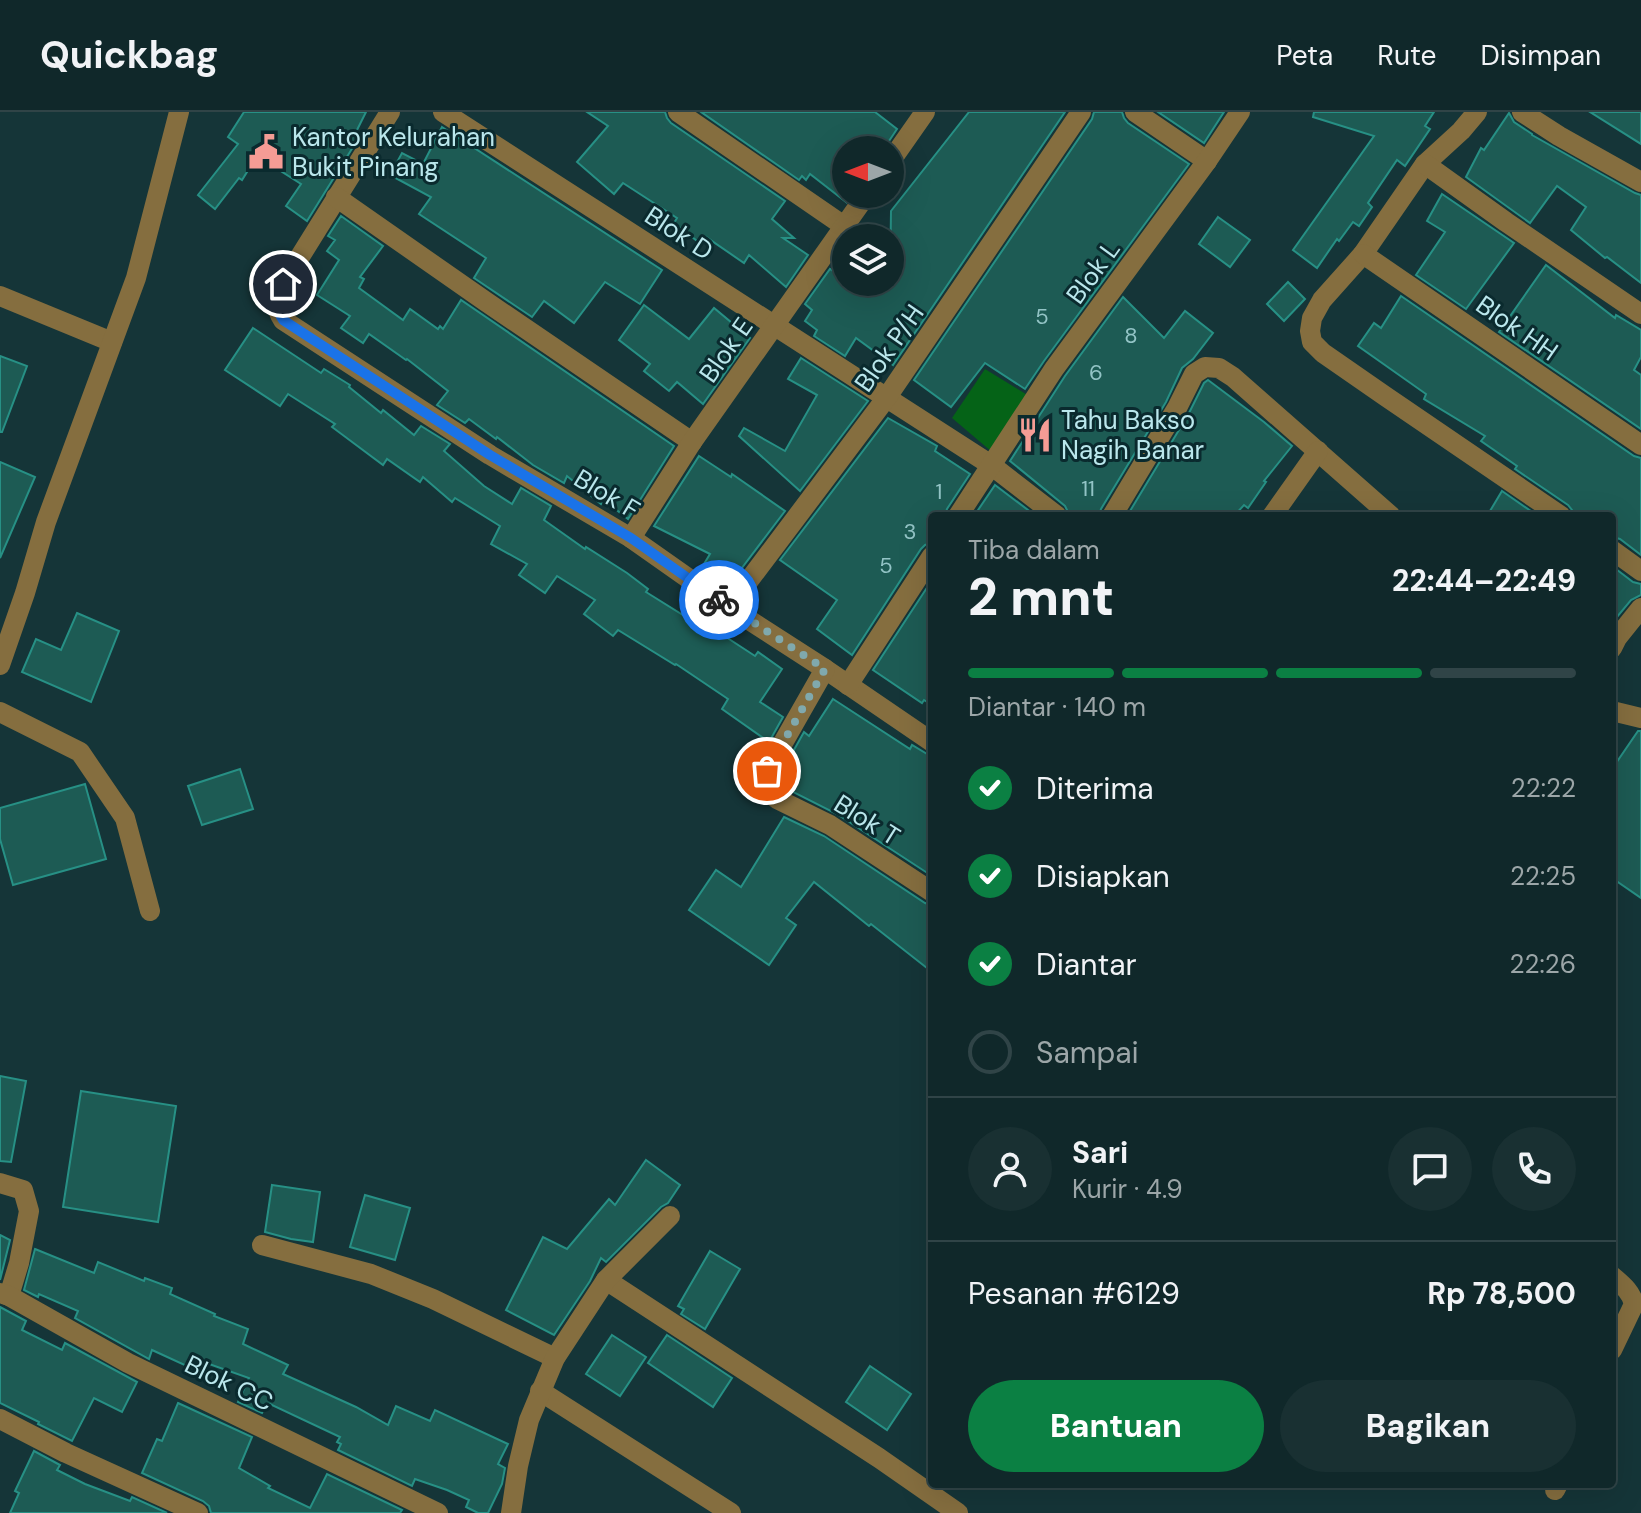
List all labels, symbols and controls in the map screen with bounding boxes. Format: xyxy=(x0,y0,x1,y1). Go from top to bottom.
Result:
text: Quickbag xyxy=(40,30,218,80)
text: Peta xyxy=(1276,37,1333,74)
text: Rute xyxy=(1377,37,1436,74)
text: Disimpan xyxy=(1480,37,1601,74)
place label: Kantor Kelurahan Bukit Pinang xyxy=(292,120,495,184)
public building icon: Kantor Kelurahan Bukit Pinang xyxy=(247,133,285,171)
north arrow xyxy=(832,136,904,208)
map controls xyxy=(832,136,904,296)
street label: Blok D xyxy=(638,198,720,268)
button: layers xyxy=(832,224,904,296)
street label: Blok L xyxy=(1058,233,1128,311)
pin xyxy=(249,250,317,318)
icon: home xyxy=(261,262,305,306)
street label: Blok HH xyxy=(1469,288,1565,368)
street label: Blok P/H xyxy=(847,298,931,398)
house number: 5 xyxy=(1035,302,1049,331)
street label: Blok E xyxy=(692,311,760,389)
house number: 8 xyxy=(1124,321,1138,350)
house number: 6 xyxy=(1089,358,1103,387)
place label: Tahu Bakso Nagih Banar xyxy=(1061,403,1204,467)
restaurant icon: Tahu Bakso Nagih Banar xyxy=(1016,416,1054,454)
street label: Blok F xyxy=(568,461,646,527)
house number: 11 xyxy=(1081,474,1095,503)
house number: 1 xyxy=(936,477,942,506)
house number: 3 xyxy=(903,517,917,546)
text: Tiba dalam xyxy=(968,533,1100,567)
house number: 5 xyxy=(879,551,893,580)
courier xyxy=(679,560,759,640)
text: 22:44–22:49 xyxy=(1392,561,1576,600)
text: 2 mnt xyxy=(968,563,1114,631)
icon: bike xyxy=(697,578,741,622)
text: Diantar · 140 m xyxy=(968,690,1146,724)
pin xyxy=(733,737,801,805)
icon: bag xyxy=(745,749,789,793)
icon: check xyxy=(968,766,1012,810)
text: Diterima xyxy=(1036,769,1154,808)
text: 22:22 xyxy=(1511,771,1576,805)
street label: Blok T xyxy=(828,787,906,853)
icon: check xyxy=(968,854,1012,898)
text: Disiapkan xyxy=(1036,857,1170,896)
text: 22:25 xyxy=(1510,859,1576,893)
icon: check xyxy=(968,942,1012,986)
text: Diantar xyxy=(1036,945,1137,984)
text: 22:26 xyxy=(1509,947,1576,981)
text: Sampai xyxy=(1036,1033,1139,1072)
button: person xyxy=(968,1127,1052,1211)
button: chat xyxy=(1388,1127,1472,1211)
button: phone xyxy=(1492,1127,1576,1211)
text: Sari xyxy=(1072,1133,1128,1172)
text: Kurir · 4.9 xyxy=(1072,1172,1183,1206)
text: Pesanan #6129 xyxy=(968,1274,1180,1313)
text: Rp 78,500 xyxy=(1427,1274,1576,1313)
street label: Blok CC xyxy=(179,1347,279,1419)
button: Bantuan xyxy=(968,1380,1264,1472)
button: Bagikan xyxy=(1280,1380,1576,1472)

